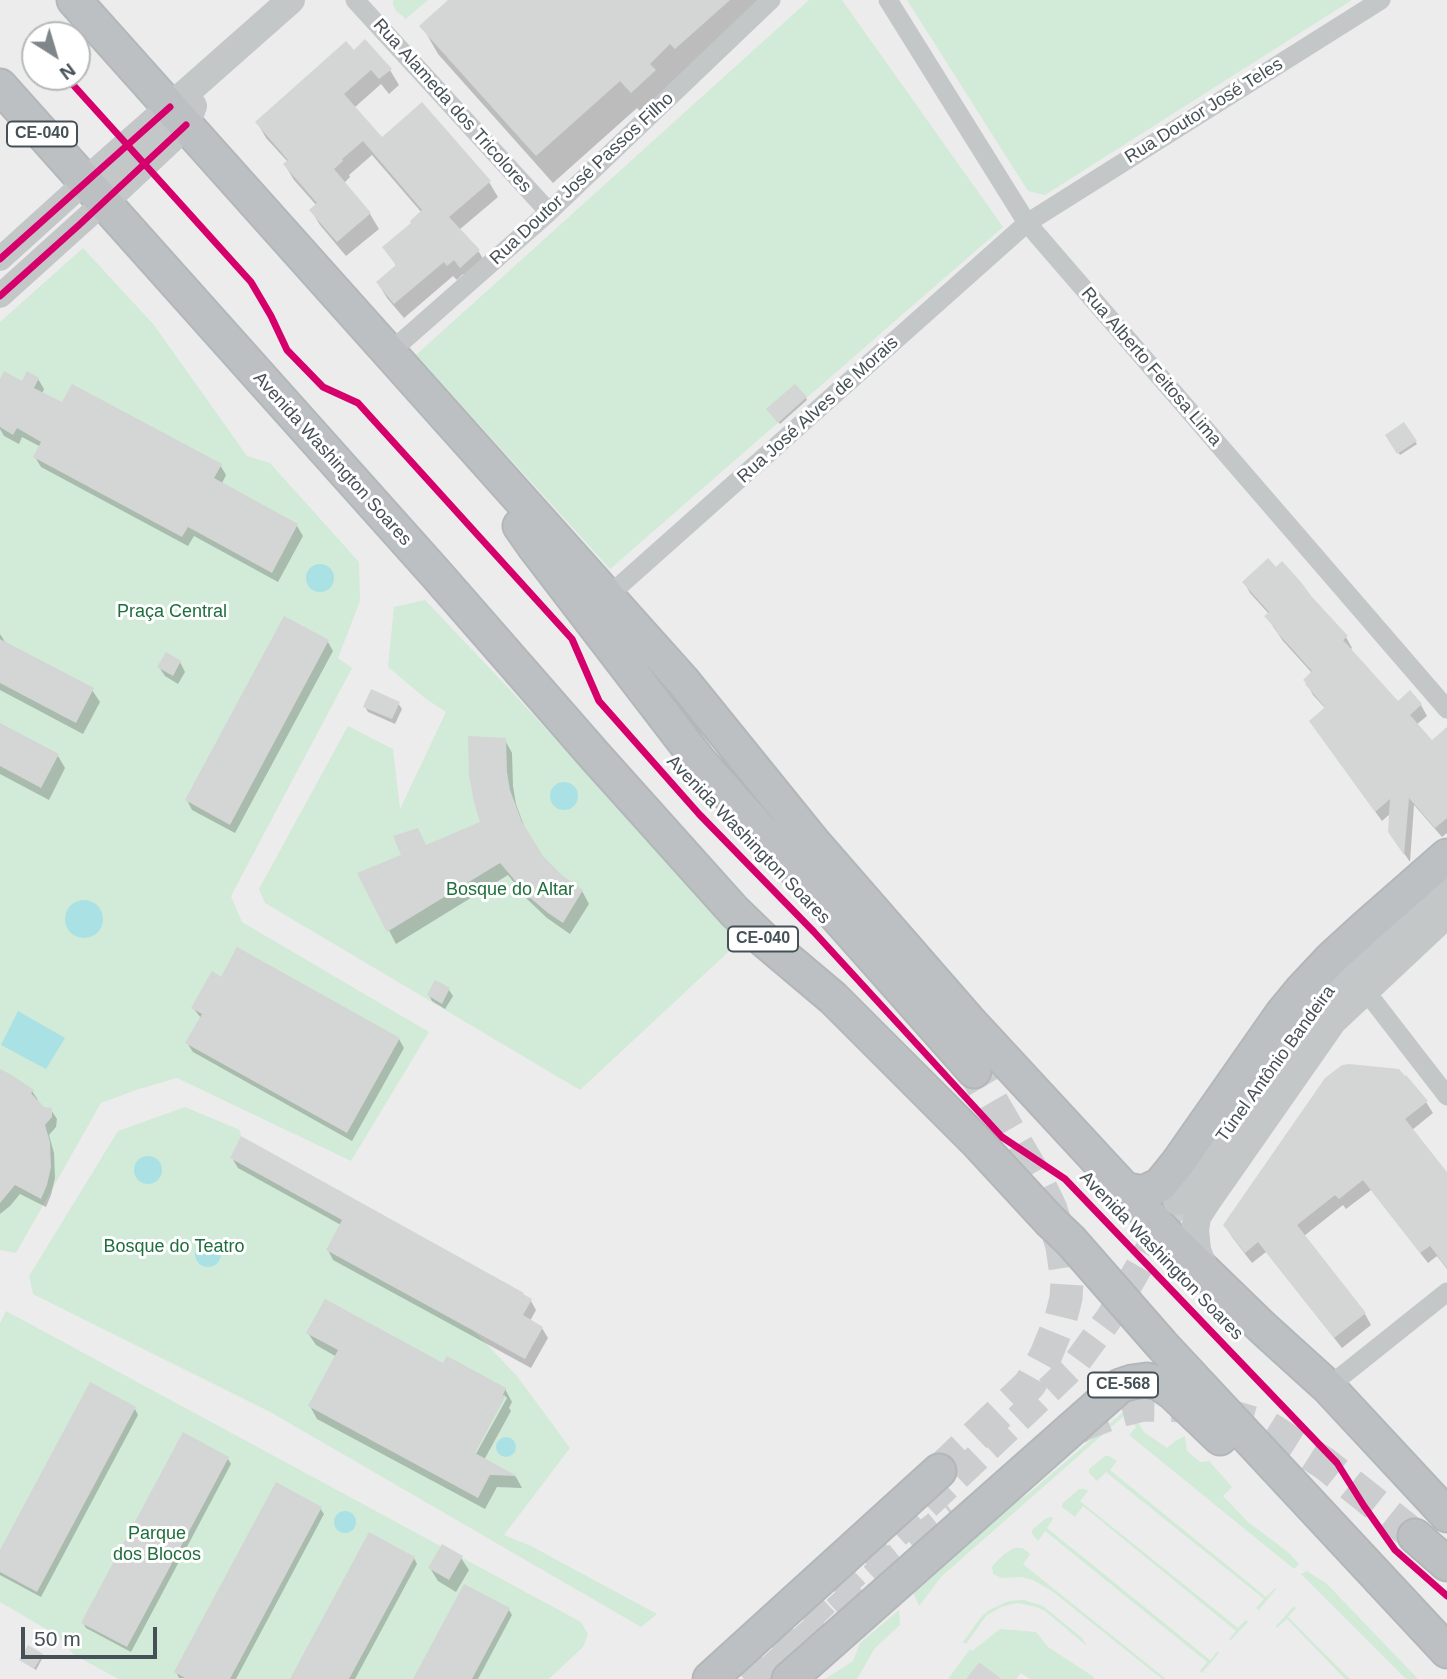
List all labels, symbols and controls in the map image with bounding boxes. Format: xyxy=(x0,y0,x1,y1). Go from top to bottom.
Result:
street label: Rua Alameda dos Tricolores xyxy=(368,15,536,197)
north arrow xyxy=(21,21,91,91)
street label: Rua Doutor José Teles xyxy=(1121,54,1287,168)
text: N xyxy=(56,59,80,84)
street label: Rua Doutor José Passos Filho xyxy=(486,88,678,270)
road number: CE-040 xyxy=(7,122,77,146)
street label: Rua Alberto Feitosa Lima xyxy=(1076,283,1226,451)
street label: Rua José Alves de Morais xyxy=(733,332,903,488)
street label: Avenida Washington Soares xyxy=(248,368,416,550)
park label: Praça Central xyxy=(117,601,227,623)
street label: Avenida Washington Soares xyxy=(662,751,834,929)
park label: Bosque do Altar xyxy=(446,879,574,901)
road number: CE-040 xyxy=(728,926,798,951)
street label: Túnel Antônio Bandeira xyxy=(1212,982,1340,1146)
street label: Avenida Washington Soares xyxy=(1075,1167,1247,1345)
park label: Bosque do Teatro xyxy=(103,1236,245,1258)
road number: CE-568 xyxy=(1088,1372,1158,1398)
park label: Parque dos Blocos xyxy=(113,1523,201,1566)
scale bar xyxy=(24,1612,161,1656)
text: 50 m xyxy=(34,1627,81,1650)

